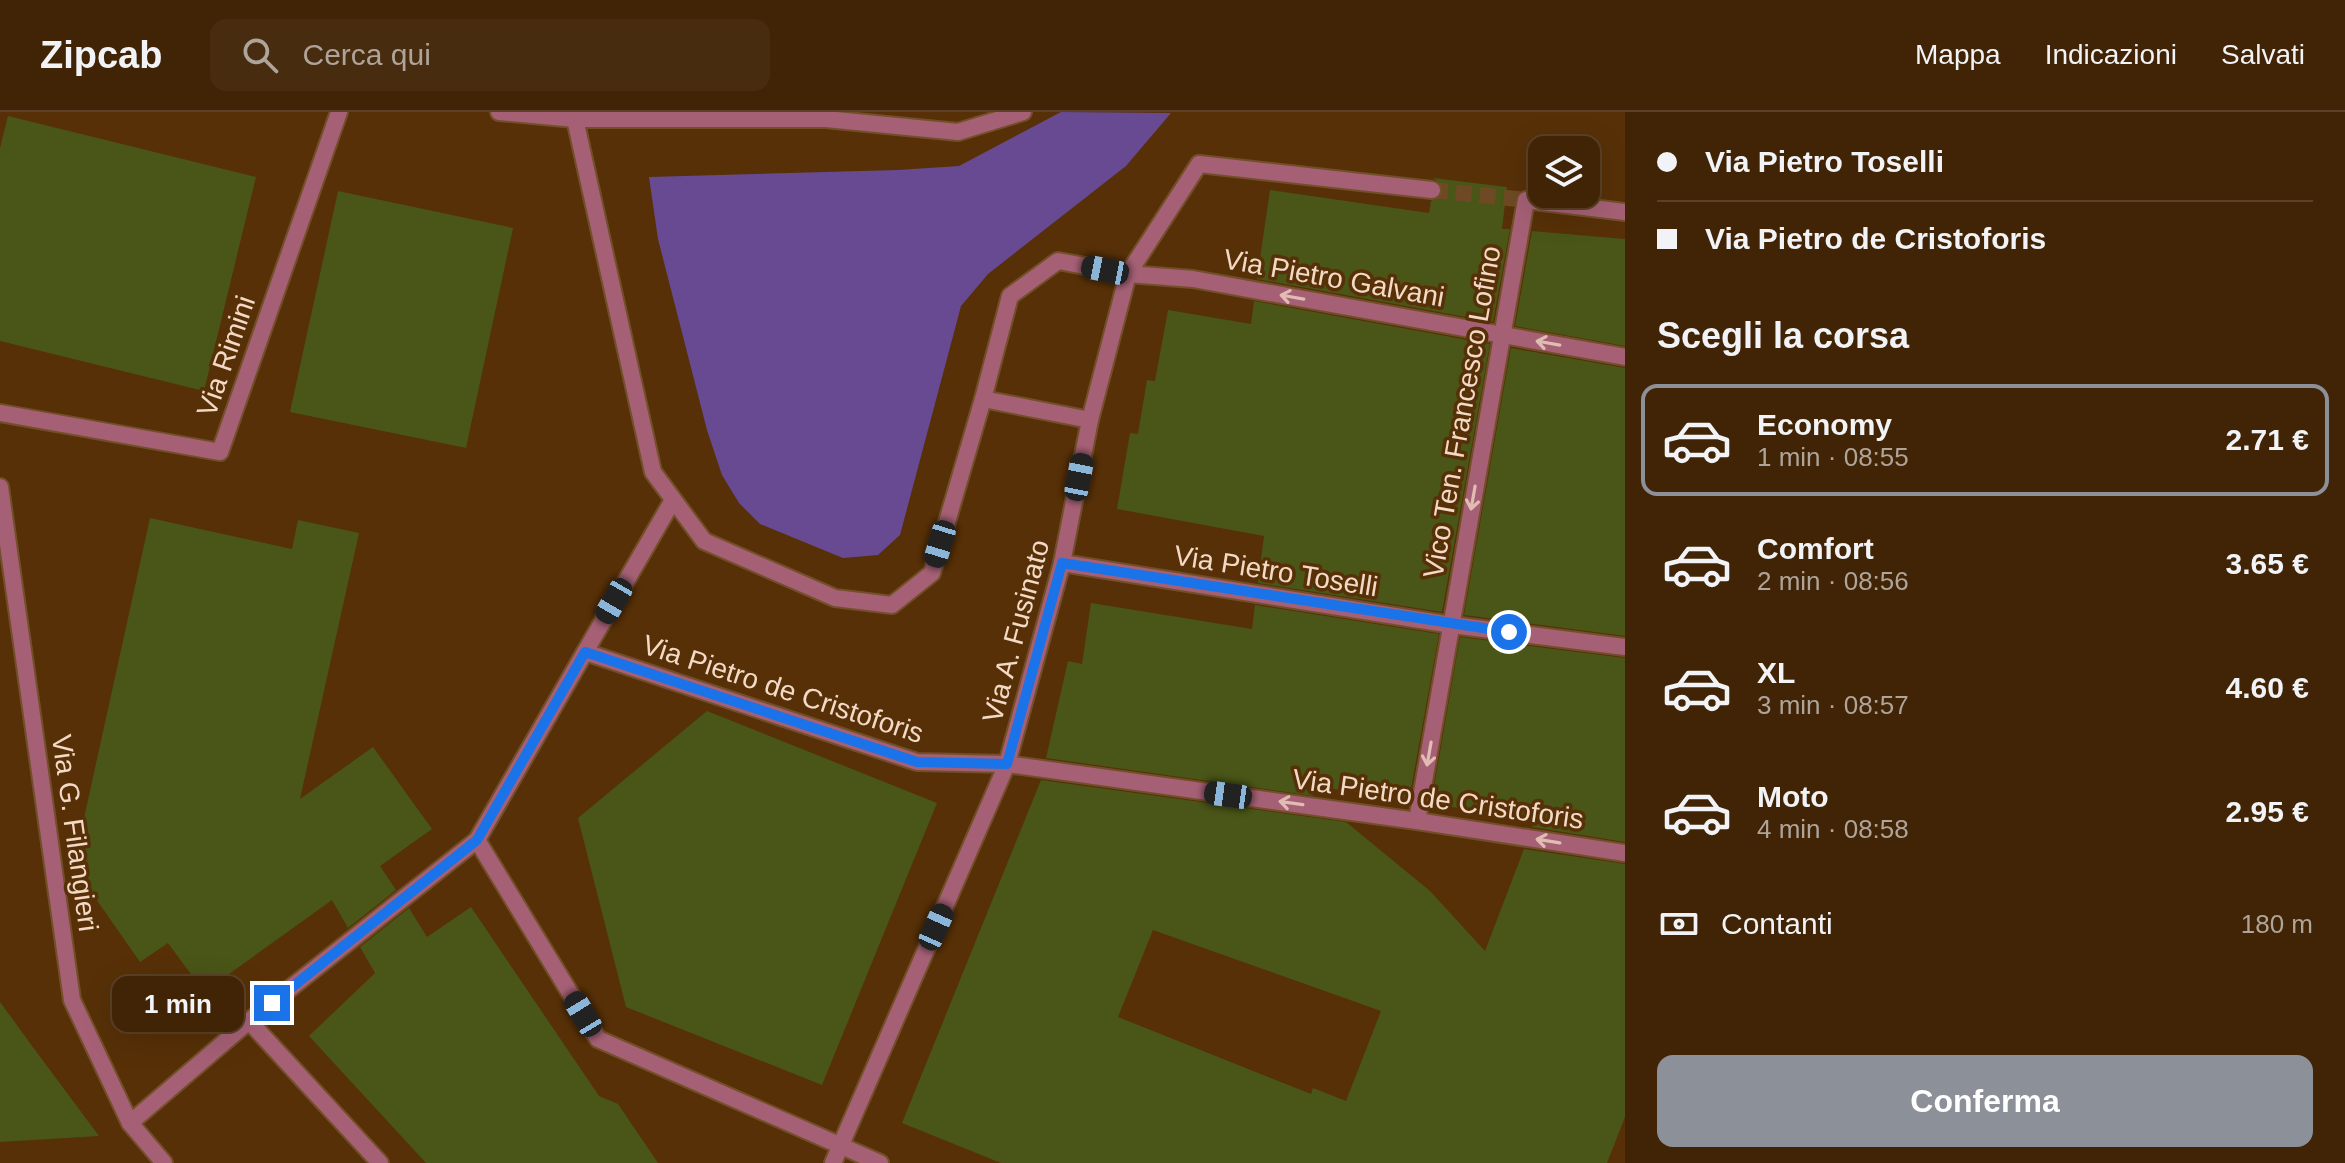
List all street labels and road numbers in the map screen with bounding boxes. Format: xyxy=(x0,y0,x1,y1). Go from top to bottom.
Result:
street label: Via Pietro Galvani xyxy=(1221,243,1447,313)
street label: Vico Ten. Francesco Lofino xyxy=(1417,243,1507,581)
street label: Via Rimini xyxy=(191,292,261,420)
street label: Via A. Fusinato xyxy=(977,536,1055,726)
street label: Via Pietro Toselli xyxy=(1172,540,1380,602)
street label: Via Pietro de Cristoforis xyxy=(639,629,927,749)
street label: Via G. Filangieri xyxy=(46,732,104,934)
street label: Via Pietro de Cristoforis xyxy=(1290,763,1586,835)

